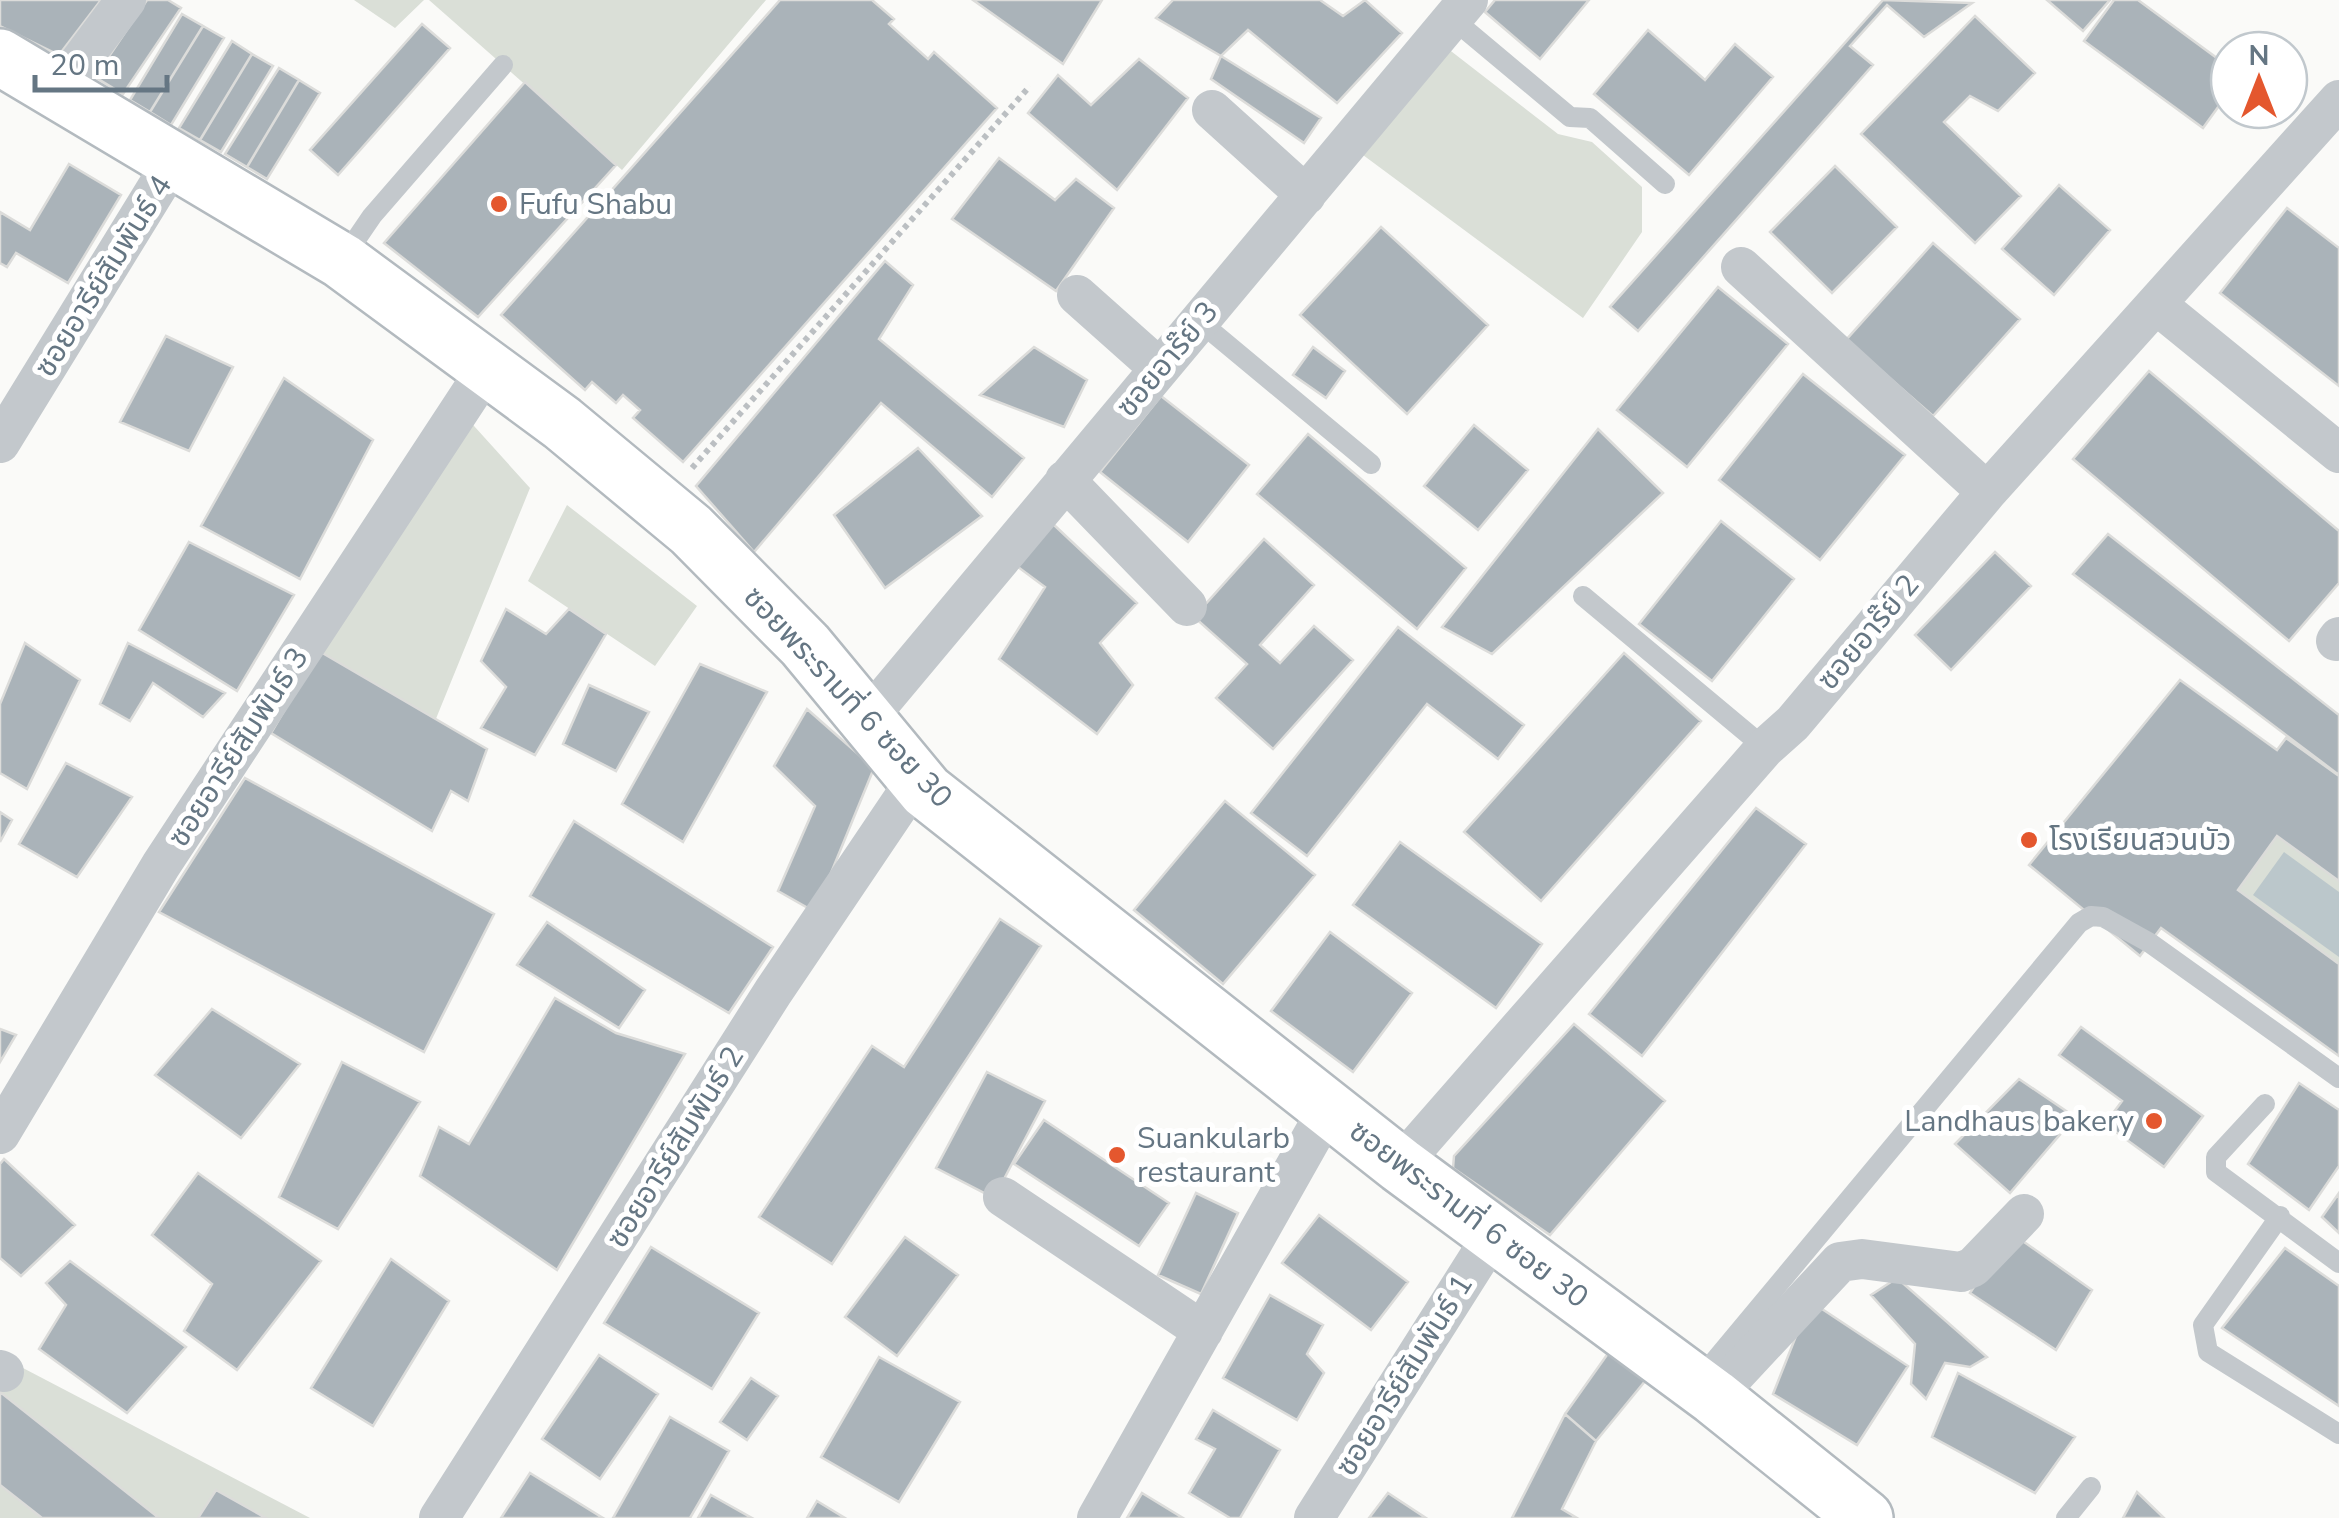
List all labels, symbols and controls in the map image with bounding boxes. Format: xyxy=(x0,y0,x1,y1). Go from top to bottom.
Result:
scale bar xyxy=(35,30,168,92)
north arrow xyxy=(2209,30,2309,130)
text: N xyxy=(2249,37,2269,75)
text: 20 m xyxy=(50,45,119,86)
street label: ซอยอารีย์สัมพันธ์ 4 xyxy=(25,168,182,385)
place label: Fufu Shabu xyxy=(519,184,672,225)
marker: Fufu Shabu xyxy=(488,193,510,215)
street label: ซอยอาร๊ย์ 3 xyxy=(1107,293,1228,426)
street label: ซอยอาร๊ย์ 2 xyxy=(1808,566,1929,699)
street label: ซอยพระรามที่ 6 ซอย 30 xyxy=(734,577,962,817)
street label: ซอยอารีย์สัมพันธ์ 3 xyxy=(158,639,318,855)
place label: โรงเรียนสวนบัว xyxy=(2049,820,2231,861)
marker: โรงเรียนสวนบัว xyxy=(2018,829,2040,851)
street label: ซอยอารีย์สัมพันธ์ 2 xyxy=(597,1039,754,1256)
place label: Landhaus bakery xyxy=(1904,1101,2135,1142)
street label: ซอยพระรามที่ 6 ซอย 30 xyxy=(1341,1110,1597,1318)
marker: Landhaus bakery xyxy=(2143,1110,2165,1132)
place label: Suankularb restaurant xyxy=(1137,1118,1290,1193)
marker: Suankularb restaurant xyxy=(1106,1144,1128,1166)
street label: ซอยอารีย์สัมพันธ์ 1 xyxy=(1326,1267,1483,1484)

